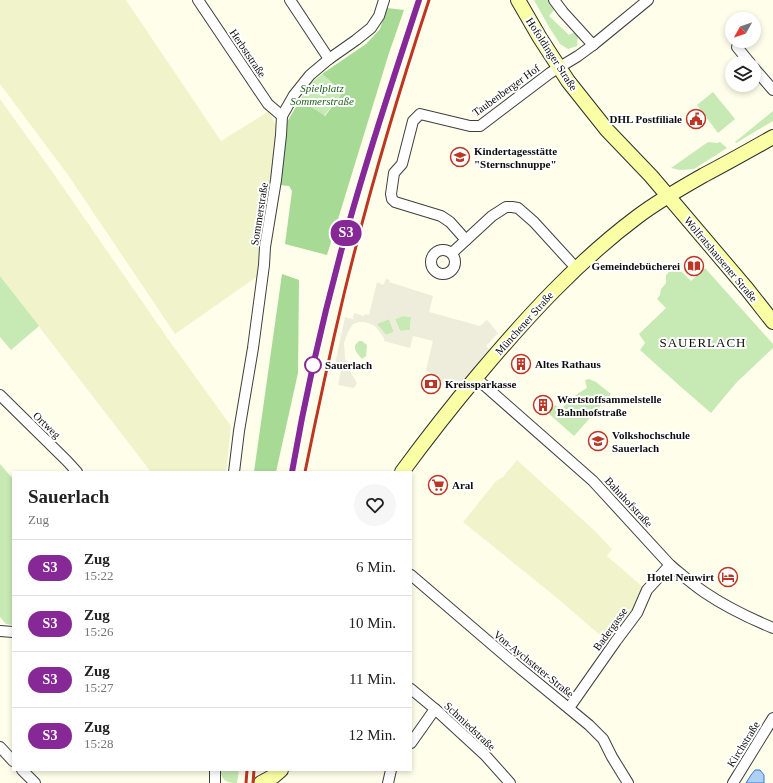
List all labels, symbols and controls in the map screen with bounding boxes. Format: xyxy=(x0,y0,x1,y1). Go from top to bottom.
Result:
north arrow xyxy=(725,12,761,48)
map controls xyxy=(725,12,761,92)
street label: Hofoldinger Straße xyxy=(524,15,580,93)
street label: Herbststraße xyxy=(227,27,269,79)
button: layers xyxy=(725,56,761,92)
street label: Taubenberger Hof xyxy=(470,61,542,118)
park label: Spielplatz Sommerstraße xyxy=(290,82,354,107)
public building icon: DHL Postfiliale xyxy=(685,108,707,130)
place label: DHL Postfiliale xyxy=(610,113,682,125)
place label: Kindertagesstätte "Sternschnuppe" xyxy=(474,145,557,170)
school or university icon: Kindertagesstätte "Sternschnuppe" xyxy=(449,146,471,168)
street label: Sommerstraße xyxy=(248,182,270,246)
street label: Wolfratshausener Straße xyxy=(682,214,760,304)
line badge: S3 xyxy=(328,220,364,246)
text: S3 xyxy=(339,225,353,240)
library icon: Gemeindebücherei xyxy=(683,255,705,277)
place label: Gemeindebücherei xyxy=(592,260,680,272)
street label: Münchener Straße xyxy=(492,289,556,357)
district label: SAUERLACH xyxy=(659,335,747,350)
building icon: Altes Rathaus xyxy=(510,353,532,375)
marker: Sauerlach xyxy=(304,356,322,374)
place label: Altes Rathaus xyxy=(535,358,601,370)
place label: Sauerlach xyxy=(325,359,372,371)
bank icon: Kreissparkasse xyxy=(420,373,442,395)
place label: Kreissparkasse xyxy=(445,378,516,390)
place label: Wertstoffsammelstelle Bahnhofstraße xyxy=(557,393,662,418)
building icon: Wertstoffsammelstelle Bahnhofstraße xyxy=(532,394,554,416)
street label: Ortweg xyxy=(31,409,63,441)
place label: Volkshochschule Sauerlach xyxy=(612,429,690,454)
school or university icon: Volkshochschule Sauerlach xyxy=(587,430,609,452)
supermarket icon: Aral xyxy=(427,474,449,496)
street label: Bahnhofstraße xyxy=(603,474,655,530)
place label: Aral xyxy=(452,479,473,491)
button: heart xyxy=(354,484,396,526)
text: Sauerlach xyxy=(28,486,109,507)
text: Zug xyxy=(28,512,49,527)
text: Zug xyxy=(84,551,110,567)
text: 6 Min. xyxy=(356,559,396,575)
text: S3 xyxy=(43,560,57,575)
hotel icon: Hotel Neuwirt xyxy=(717,566,739,588)
text: 15:22 xyxy=(84,568,114,583)
place label: Hotel Neuwirt xyxy=(647,571,714,583)
street label: Badergasse xyxy=(590,605,630,653)
text: Zug xyxy=(84,607,110,623)
text: 10 Min. xyxy=(348,615,396,631)
text: S3 xyxy=(43,616,57,631)
text: 15:26 xyxy=(84,624,114,639)
street label: Von-Aychsteter-Straße xyxy=(492,628,576,700)
text: Zug xyxy=(84,663,110,679)
text: 11 Min. xyxy=(349,671,396,687)
text: S3 xyxy=(43,672,57,687)
text: 15:27 xyxy=(84,680,114,695)
street label: Schmiedstraße xyxy=(442,700,498,753)
text: Zug xyxy=(84,719,110,735)
street label: Kirchstraße xyxy=(724,719,762,769)
text: 12 Min. xyxy=(348,727,396,743)
text: S3 xyxy=(43,728,57,743)
text: 15:28 xyxy=(84,736,114,751)

